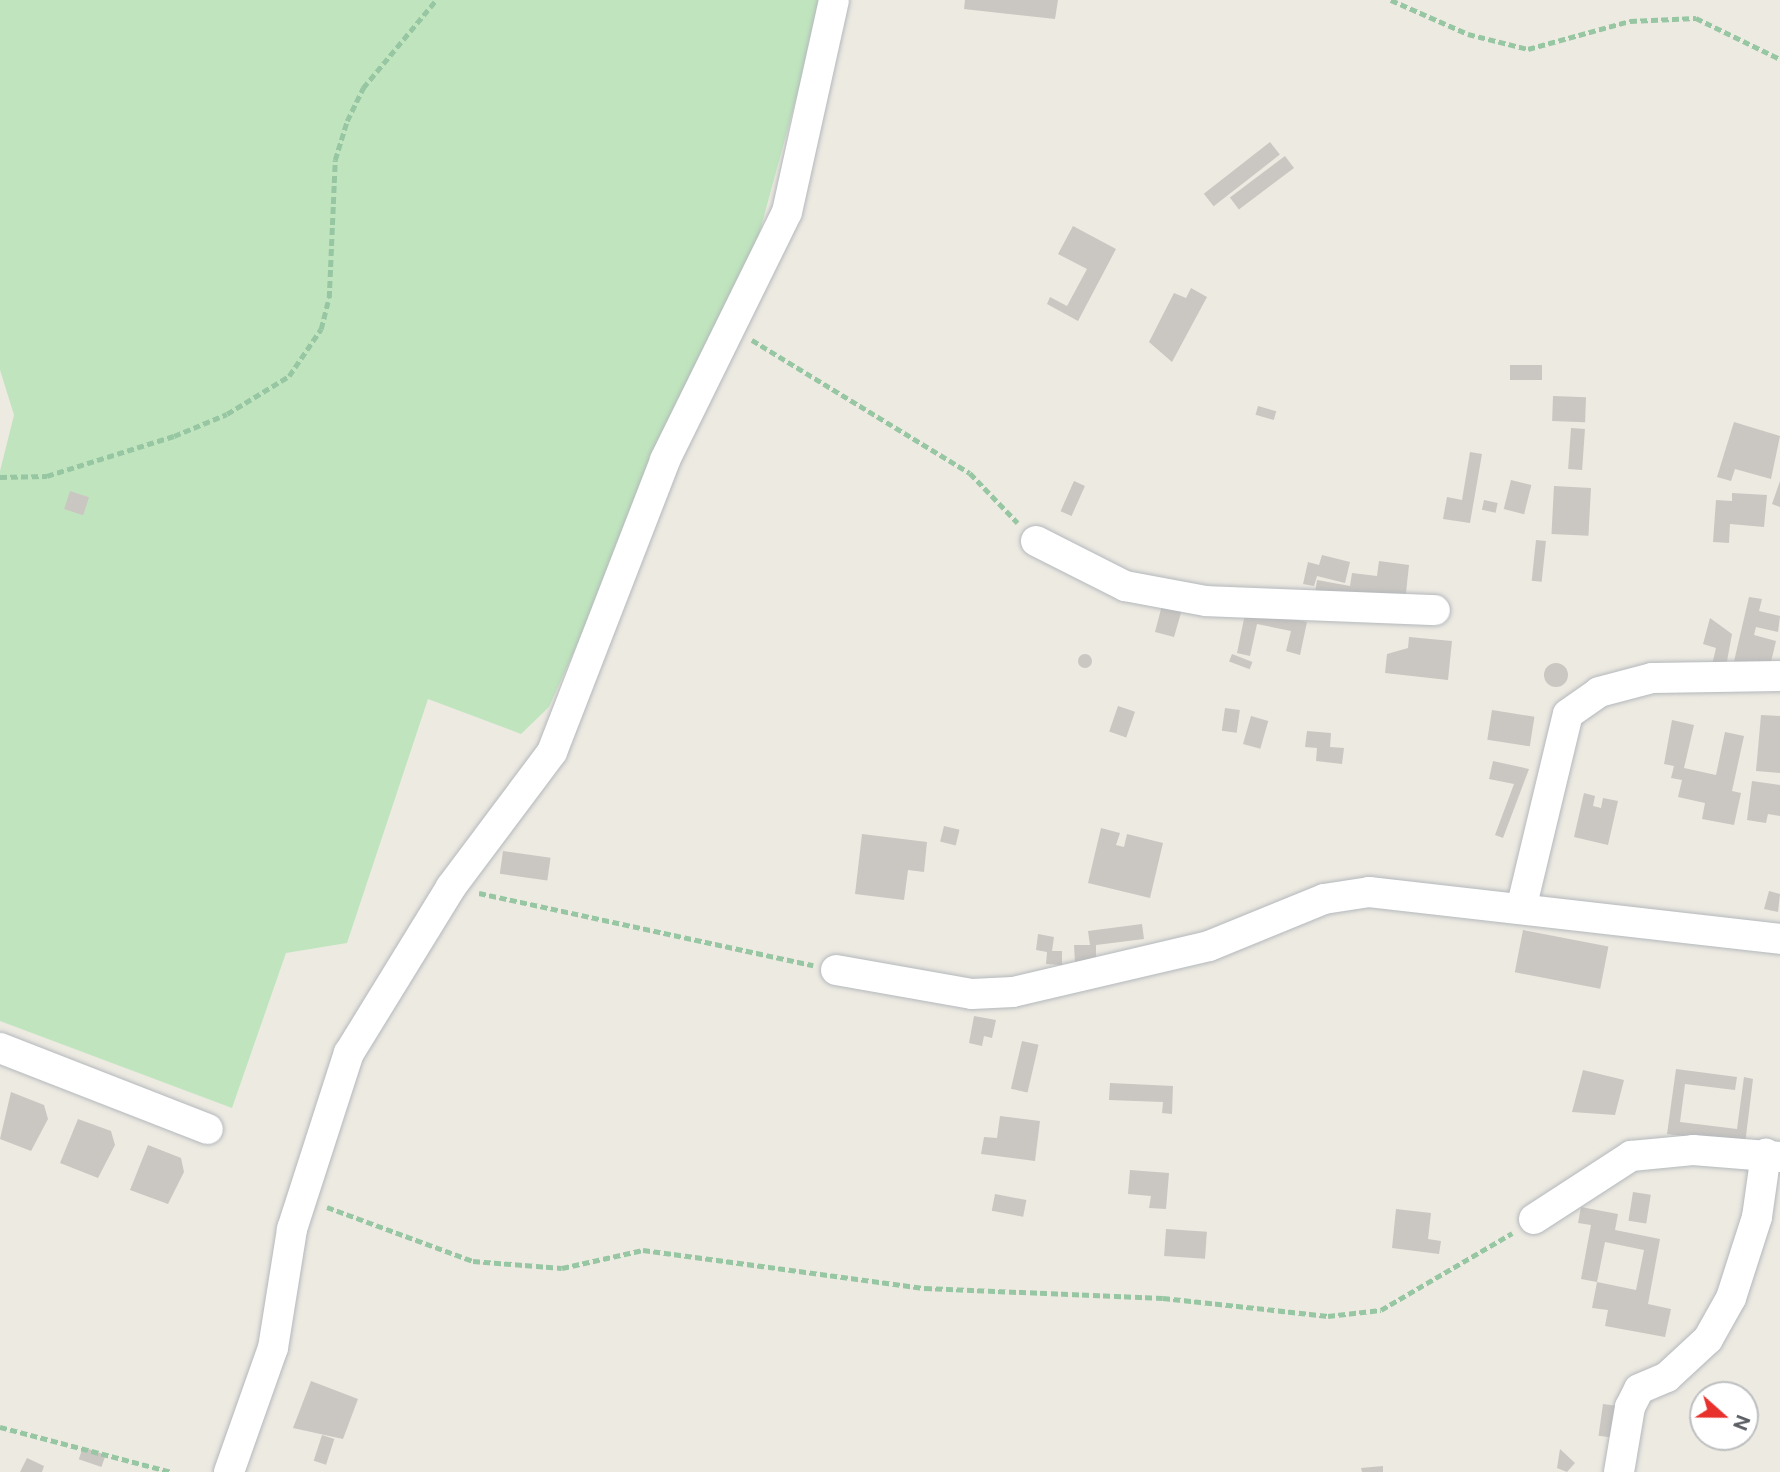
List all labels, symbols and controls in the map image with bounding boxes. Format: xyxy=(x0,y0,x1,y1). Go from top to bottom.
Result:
north arrow xyxy=(1689,1381,1759,1451)
text: N xyxy=(1729,1412,1755,1434)

